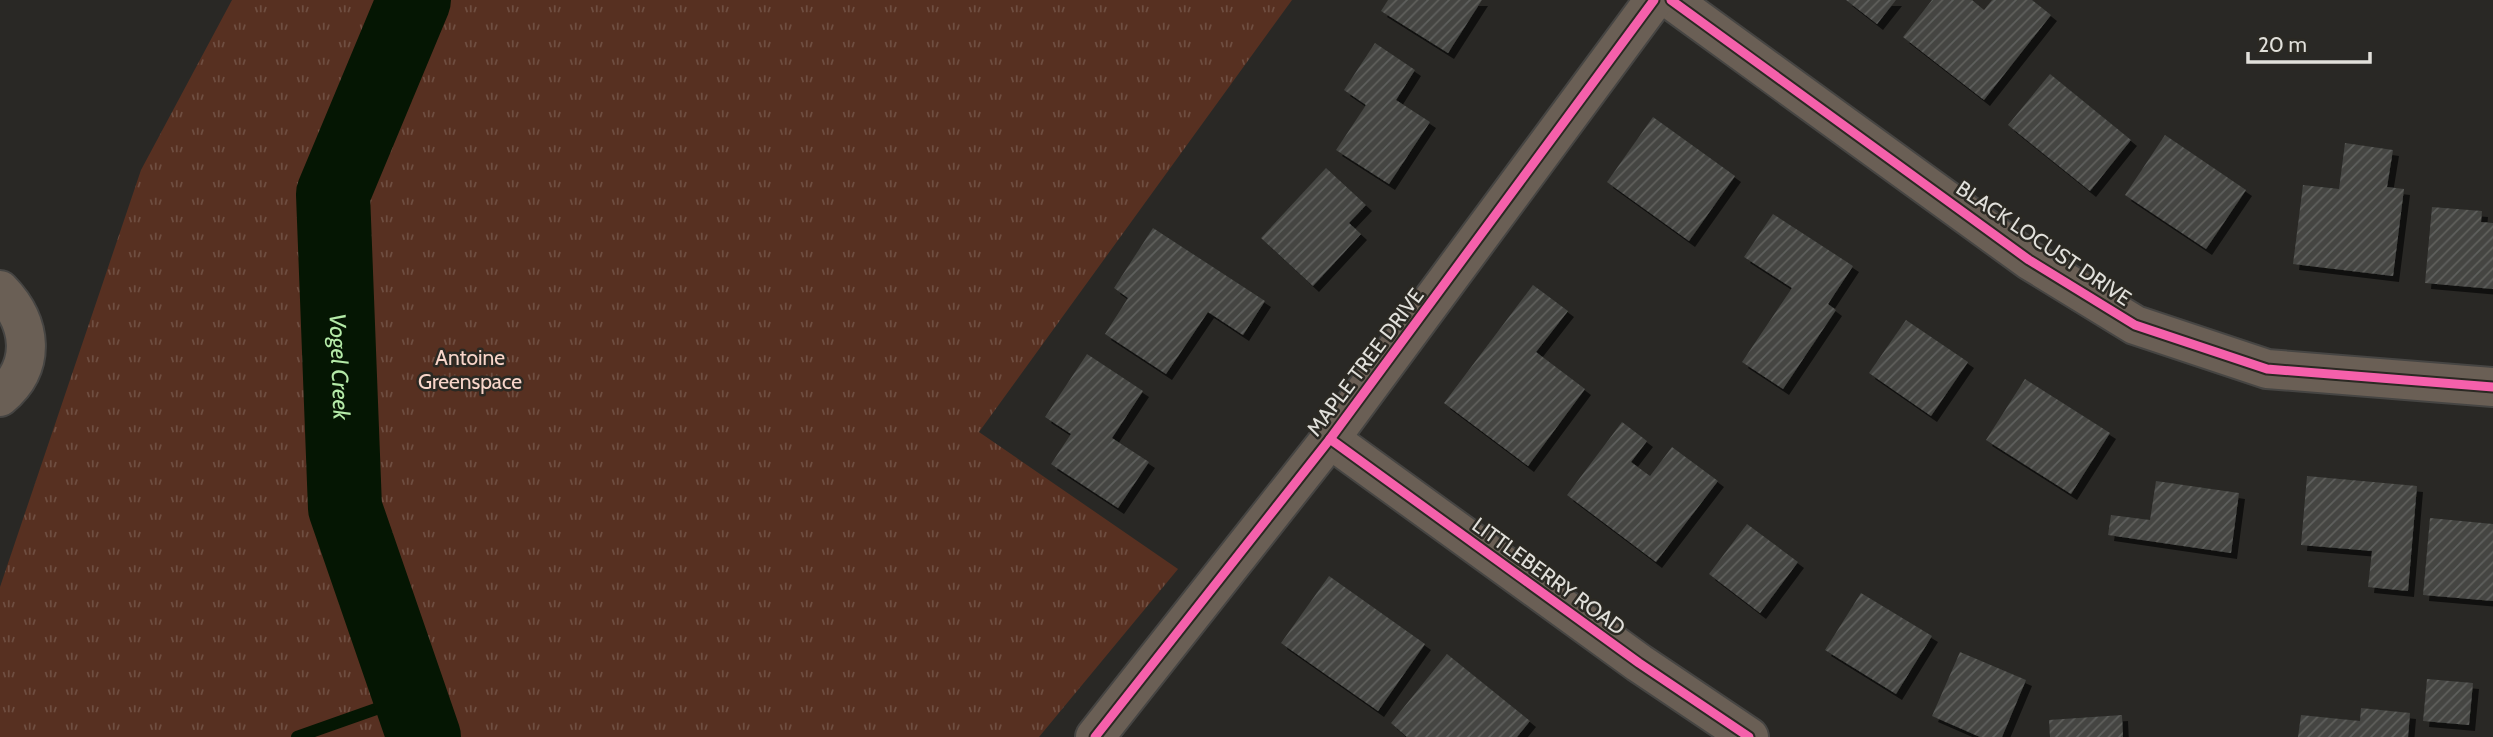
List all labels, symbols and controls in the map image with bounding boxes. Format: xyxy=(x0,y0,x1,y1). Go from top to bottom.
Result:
scale bar xyxy=(2248,21,2370,65)
text: 20 m xyxy=(2258,32,2307,57)
street label: BLACK LOCUST DRIVE xyxy=(1952,175,2136,311)
street label: MAPLE TREE DRIVE xyxy=(1301,283,1429,441)
water label: Vogel Creek xyxy=(324,313,356,422)
park label: Antoine Greenspace xyxy=(418,345,522,394)
street label: LITTLEBERRY ROAD xyxy=(1468,512,1630,640)

